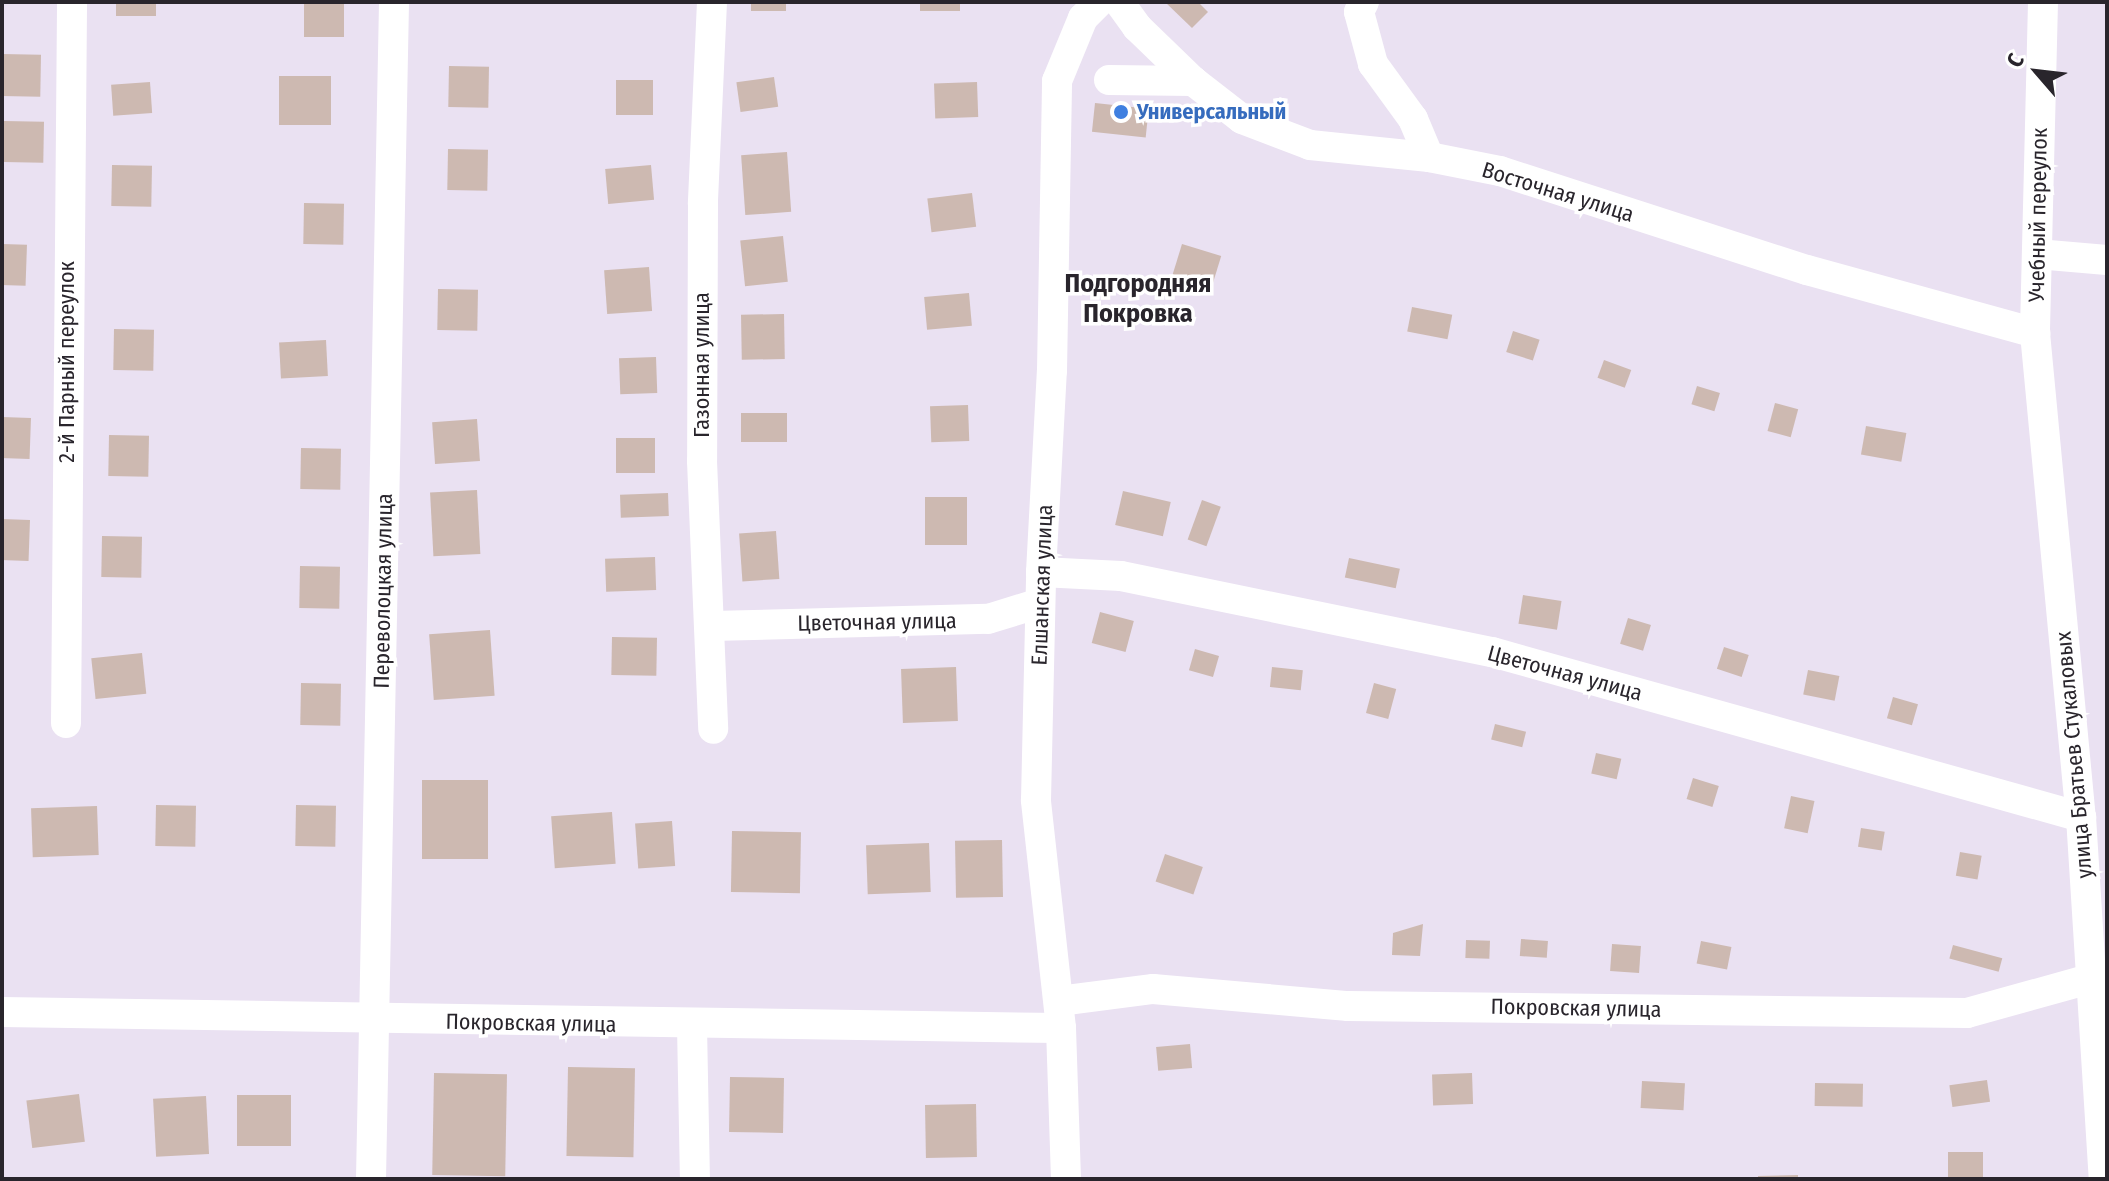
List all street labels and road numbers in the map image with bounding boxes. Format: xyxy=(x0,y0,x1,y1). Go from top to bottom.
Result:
street label: Учебный переулок xyxy=(2023,128,2053,302)
street label: Восточная улица xyxy=(1479,156,1637,228)
street label: 2-й Парный переулок xyxy=(54,261,80,463)
street label: Газонная улица xyxy=(689,292,715,438)
street label: Переволоцкая улица xyxy=(368,493,398,689)
street label: Елшанская улица xyxy=(1026,504,1058,666)
street label: Цветочная улица xyxy=(797,607,957,637)
street label: улица Братьев Стукаловых xyxy=(2050,630,2098,880)
street label: Цветочная улица xyxy=(1485,640,1645,706)
street label: Покровская улица xyxy=(1490,993,1662,1023)
street label: Покровская улица xyxy=(445,1008,617,1038)

